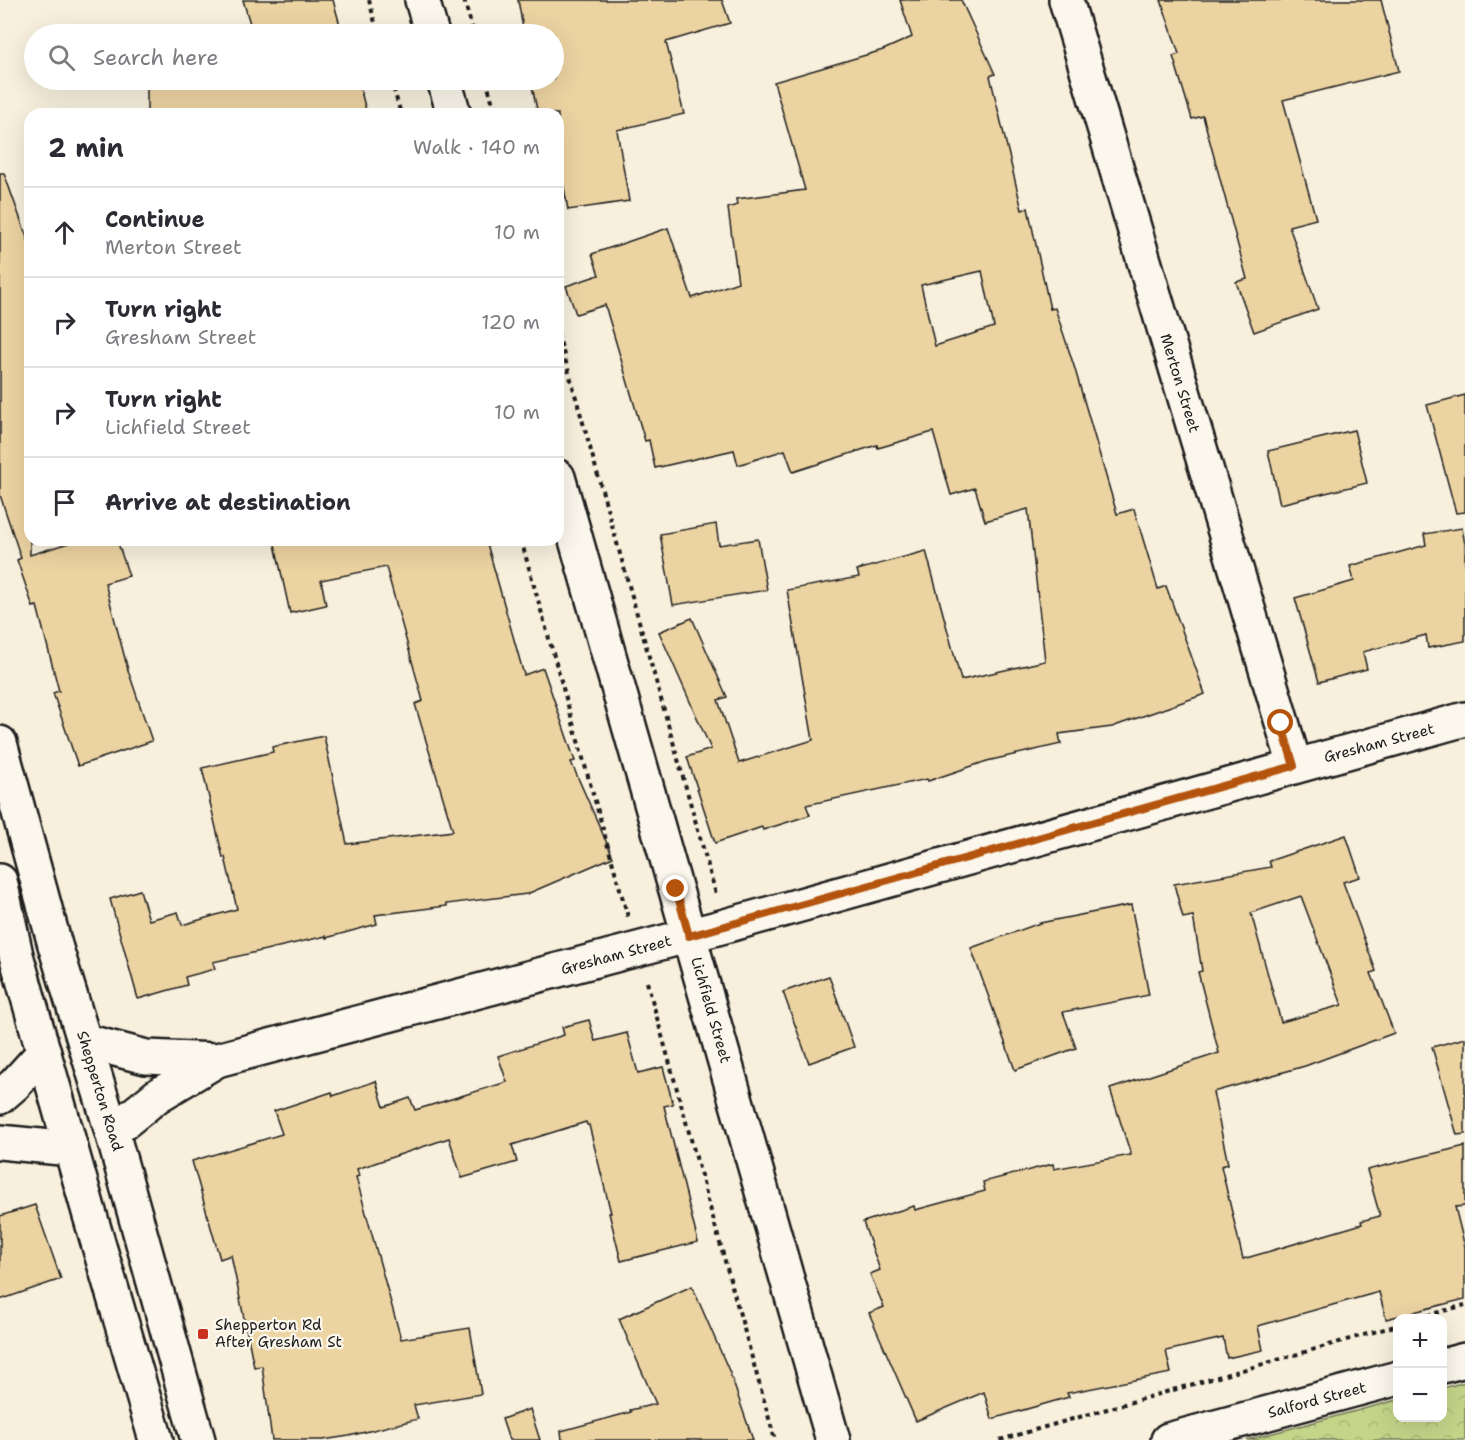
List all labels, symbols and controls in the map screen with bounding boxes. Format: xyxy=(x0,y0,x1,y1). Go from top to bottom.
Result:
search box xyxy=(24,24,564,90)
icon: search xyxy=(45,41,78,74)
text: Search here xyxy=(93,43,219,72)
text: 2 min xyxy=(48,130,124,165)
text: Walk · 140 m xyxy=(413,134,540,160)
text: Continue xyxy=(105,205,205,234)
icon: ahead xyxy=(48,216,81,249)
text: 10 m xyxy=(494,219,540,245)
text: Merton Street xyxy=(105,234,242,260)
text: Turn right xyxy=(105,295,222,324)
icon: right xyxy=(48,306,81,339)
text: 120 m xyxy=(481,309,540,335)
text: Gresham Street xyxy=(105,324,257,350)
street label: Merton Street xyxy=(1155,331,1205,435)
text: Turn right xyxy=(105,385,222,414)
icon: right xyxy=(48,396,81,429)
text: 10 m xyxy=(494,399,540,425)
text: Lichfield Street xyxy=(105,414,251,440)
icon: arrive xyxy=(48,486,81,519)
text: Arrive at destination xyxy=(105,488,351,517)
route start xyxy=(1267,709,1293,735)
street label: Gresham Street xyxy=(1321,719,1437,767)
route end xyxy=(662,875,688,901)
street label: Gresham Street xyxy=(558,931,674,979)
street label: Lichfield Street xyxy=(686,955,736,1065)
street label: Shepperton Road xyxy=(72,1028,128,1154)
map controls xyxy=(1393,1314,1447,1422)
button: + xyxy=(1393,1314,1447,1368)
place label: Shepperton Rd After Gresham St xyxy=(215,1315,342,1352)
marker: Shepperton Rd After Gresham St xyxy=(196,1327,210,1341)
button: − xyxy=(1393,1368,1447,1422)
street label: Salford Street xyxy=(1266,1377,1368,1423)

